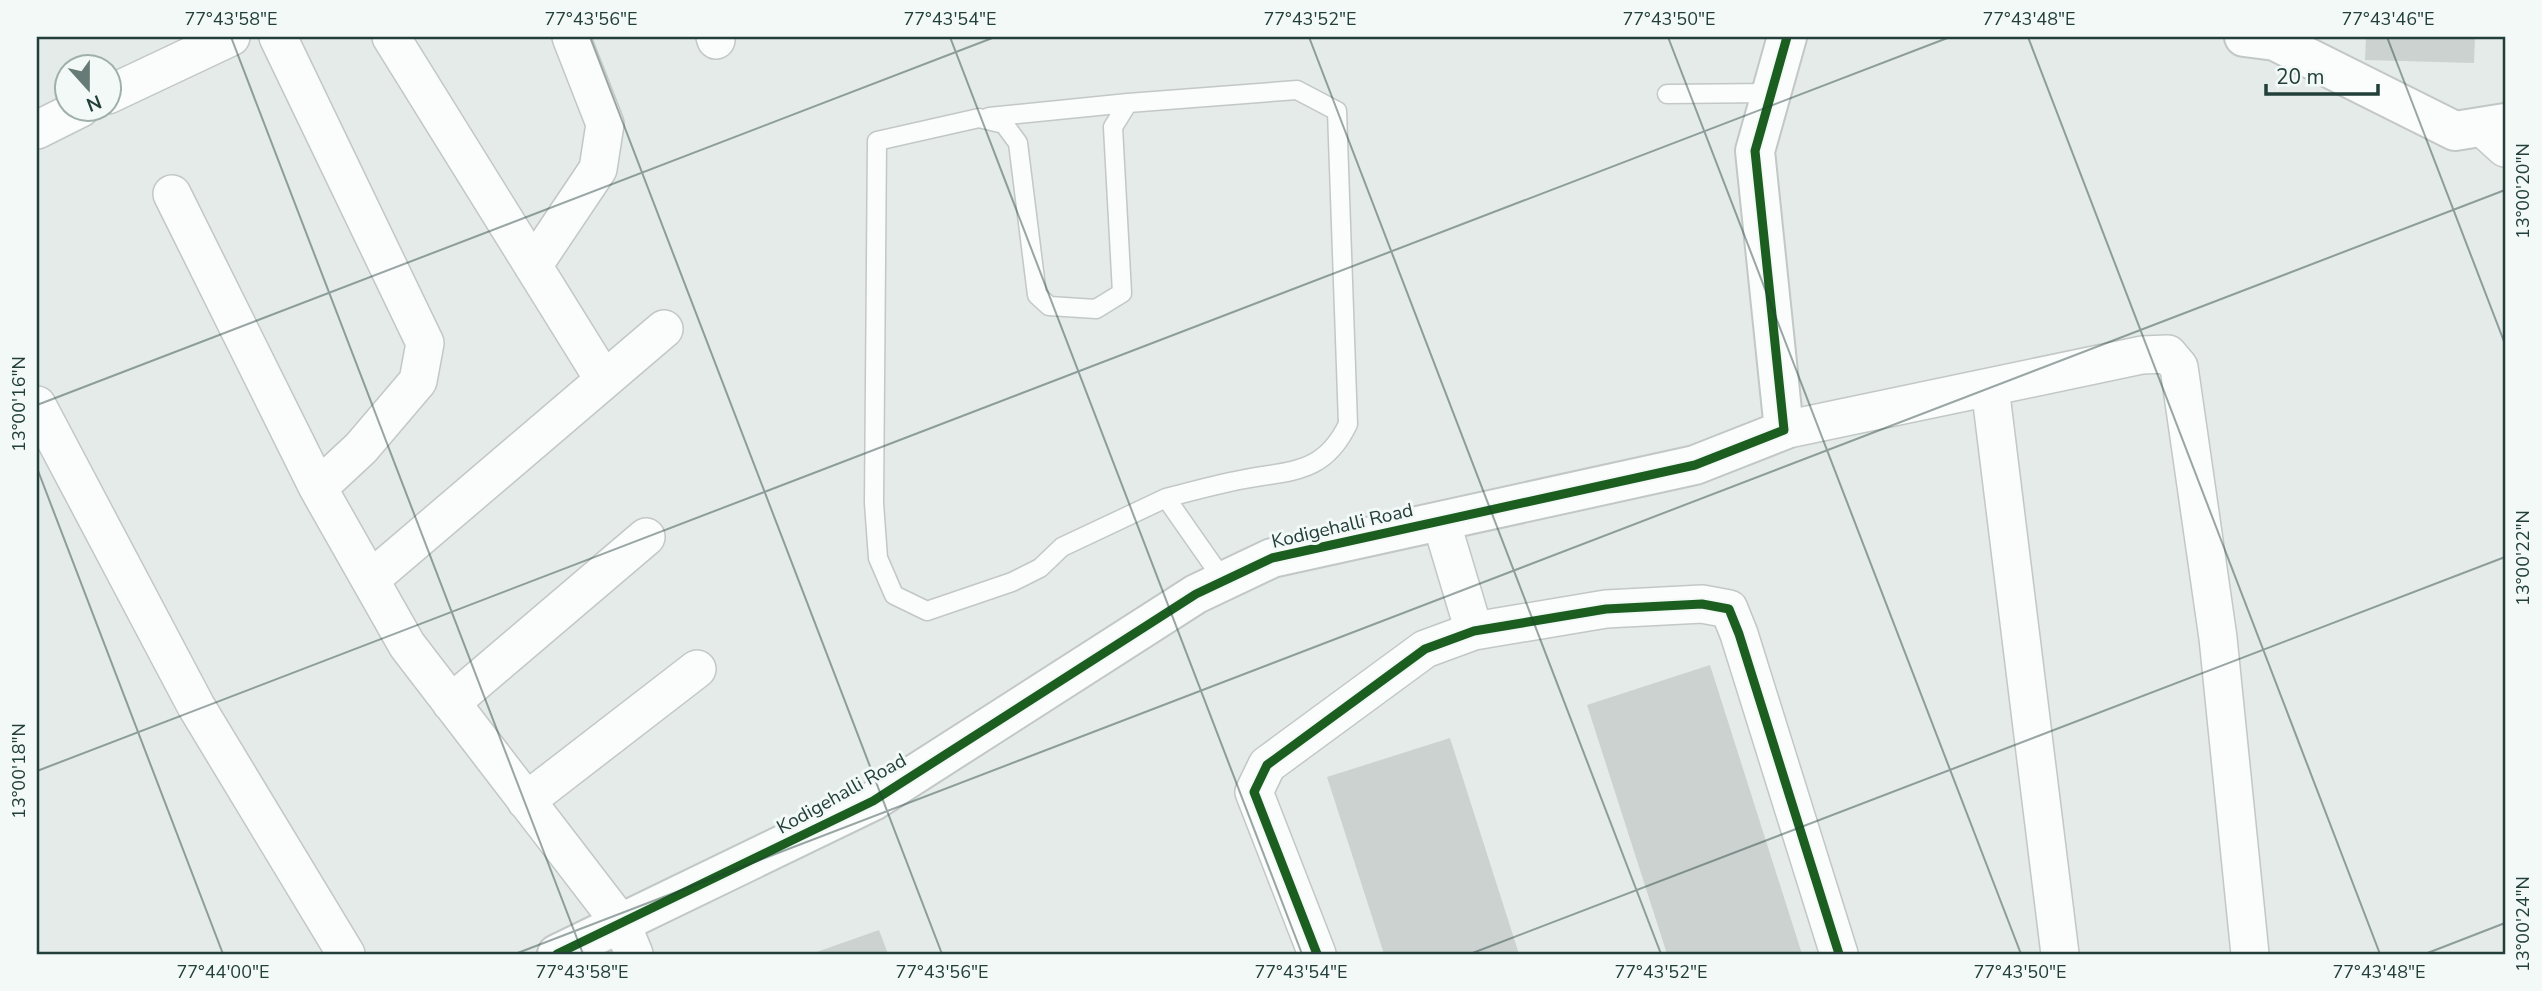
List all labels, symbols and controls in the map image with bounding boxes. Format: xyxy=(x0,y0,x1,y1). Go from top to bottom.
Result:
text: 77°43'58"E xyxy=(185,7,278,31)
text: 77°43'56"E xyxy=(545,7,638,31)
text: 77°43'54"E xyxy=(904,7,997,31)
text: 77°43'52"E xyxy=(1264,7,1357,31)
text: 77°43'50"E xyxy=(1623,7,1716,31)
text: 77°43'48"E xyxy=(1983,7,2076,31)
text: 77°43'46"E xyxy=(2342,7,2435,31)
north arrow xyxy=(52,52,122,122)
scale bar xyxy=(2266,52,2378,96)
text: 20 m xyxy=(2276,63,2325,91)
text: N xyxy=(82,88,105,118)
text: 13°00'20"N xyxy=(2511,143,2535,239)
text: 13°00'16"N xyxy=(7,356,31,452)
street label: Kodigehalli Road xyxy=(1269,497,1416,555)
text: 13°00'22"N xyxy=(2511,510,2535,606)
text: 13°00'18"N xyxy=(7,723,31,819)
street label: Kodigehalli Road xyxy=(772,747,911,840)
text: 13°00'24"N xyxy=(2511,876,2535,972)
text: 77°44'00"E xyxy=(177,960,270,984)
text: 77°43'58"E xyxy=(536,960,629,984)
text: 77°43'56"E xyxy=(896,960,989,984)
text: 77°43'54"E xyxy=(1255,960,1348,984)
text: 77°43'52"E xyxy=(1615,960,1708,984)
text: 77°43'50"E xyxy=(1974,960,2067,984)
text: 77°43'48"E xyxy=(2333,960,2426,984)

